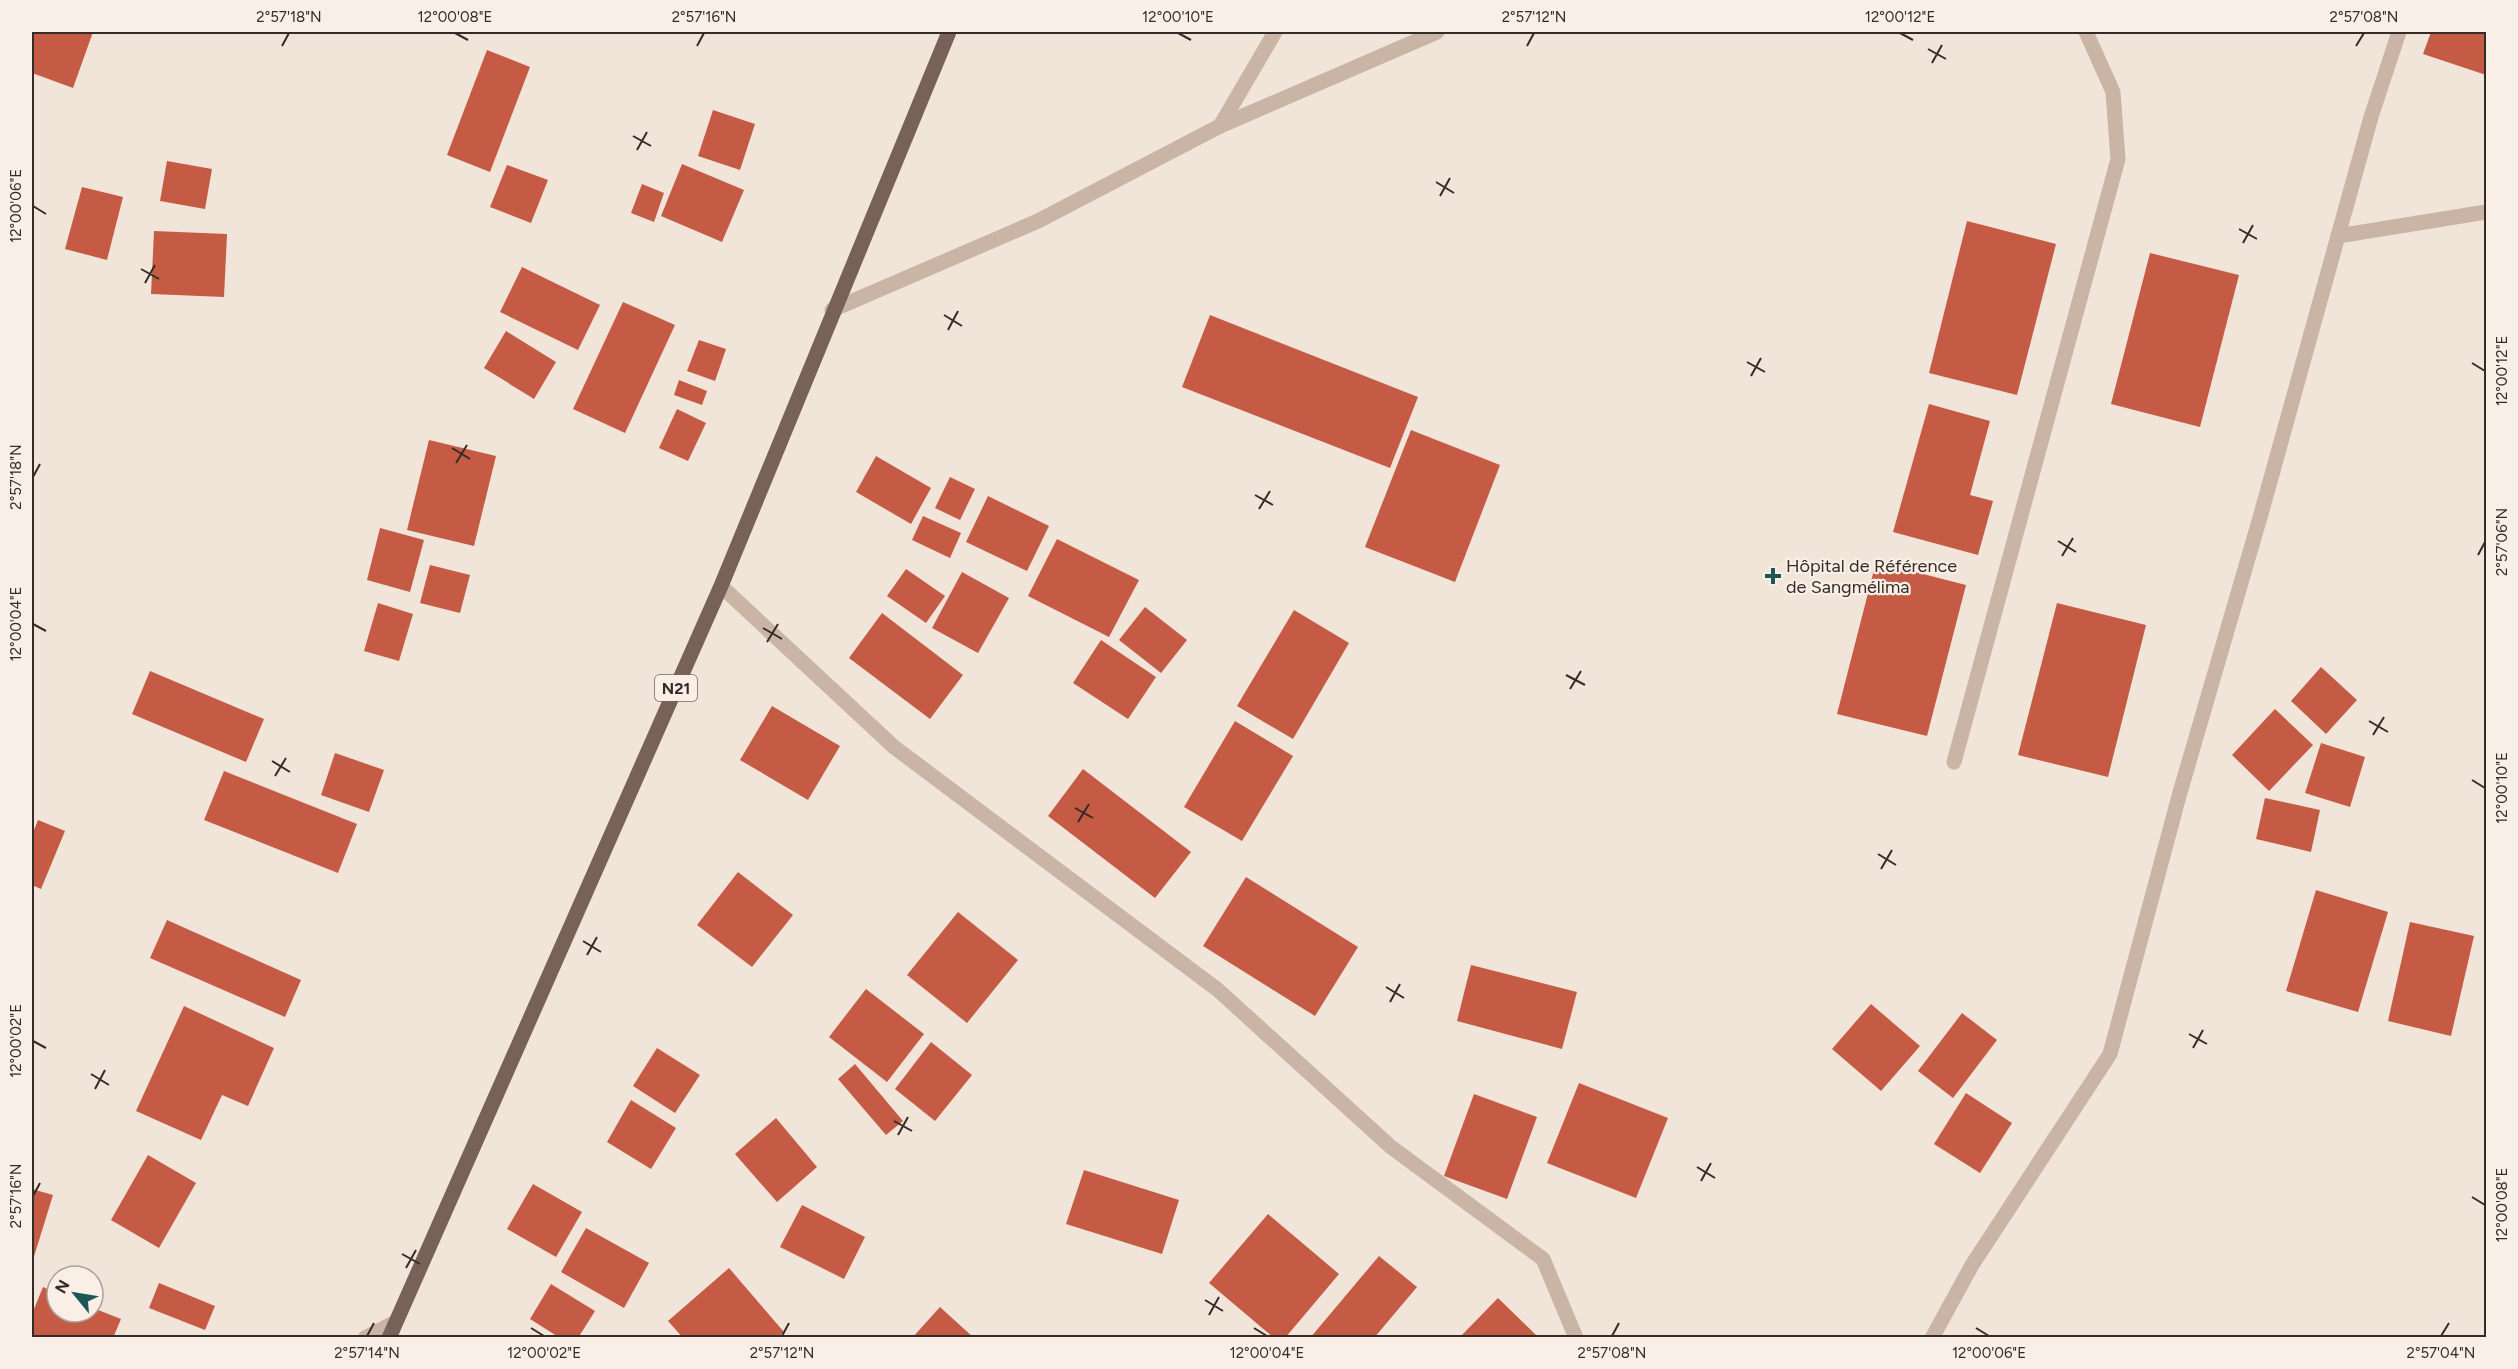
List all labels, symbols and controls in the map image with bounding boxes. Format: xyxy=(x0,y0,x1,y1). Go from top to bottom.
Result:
text: 2°57'18"N xyxy=(256,8,322,26)
text: 12°00'08"E xyxy=(418,8,492,26)
text: 2°57'16"N xyxy=(672,8,736,26)
text: 12°00'10"E xyxy=(1142,8,1214,26)
text: 2°57'12"N xyxy=(1502,8,1566,26)
text: 12°00'12"E xyxy=(1865,8,1935,26)
text: 2°57'08"N xyxy=(2330,8,2398,26)
text: 12°00'06"E xyxy=(7,169,25,243)
text: 12°00'12"E xyxy=(2493,336,2511,406)
text: 2°57'18"N xyxy=(7,444,25,510)
text: 2°57'06"N xyxy=(2493,508,2511,576)
place label: Hôpital de Référence de Sangmélima xyxy=(1786,555,1957,598)
marker: Hôpital de Référence de Sangmélima xyxy=(1764,567,1782,585)
text: 12°00'04"E xyxy=(7,587,25,661)
road number: N21 xyxy=(655,675,697,701)
text: 12°00'10"E xyxy=(2493,752,2511,824)
text: 12°00'02"E xyxy=(7,1004,25,1078)
text: 2°57'16"N xyxy=(7,1164,25,1228)
text: 12°00'08"E xyxy=(2493,1168,2511,1242)
north arrow xyxy=(45,1264,105,1324)
text: N xyxy=(51,1277,74,1297)
text: 2°57'14"N xyxy=(334,1344,400,1362)
text: 12°00'02"E xyxy=(507,1344,581,1362)
text: 2°57'12"N xyxy=(750,1344,814,1362)
text: 12°00'04"E xyxy=(1230,1344,1304,1362)
text: 2°57'08"N xyxy=(1578,1344,1646,1362)
text: 12°00'06"E xyxy=(1952,1344,2026,1362)
text: 2°57'04"N xyxy=(2407,1344,2475,1362)

